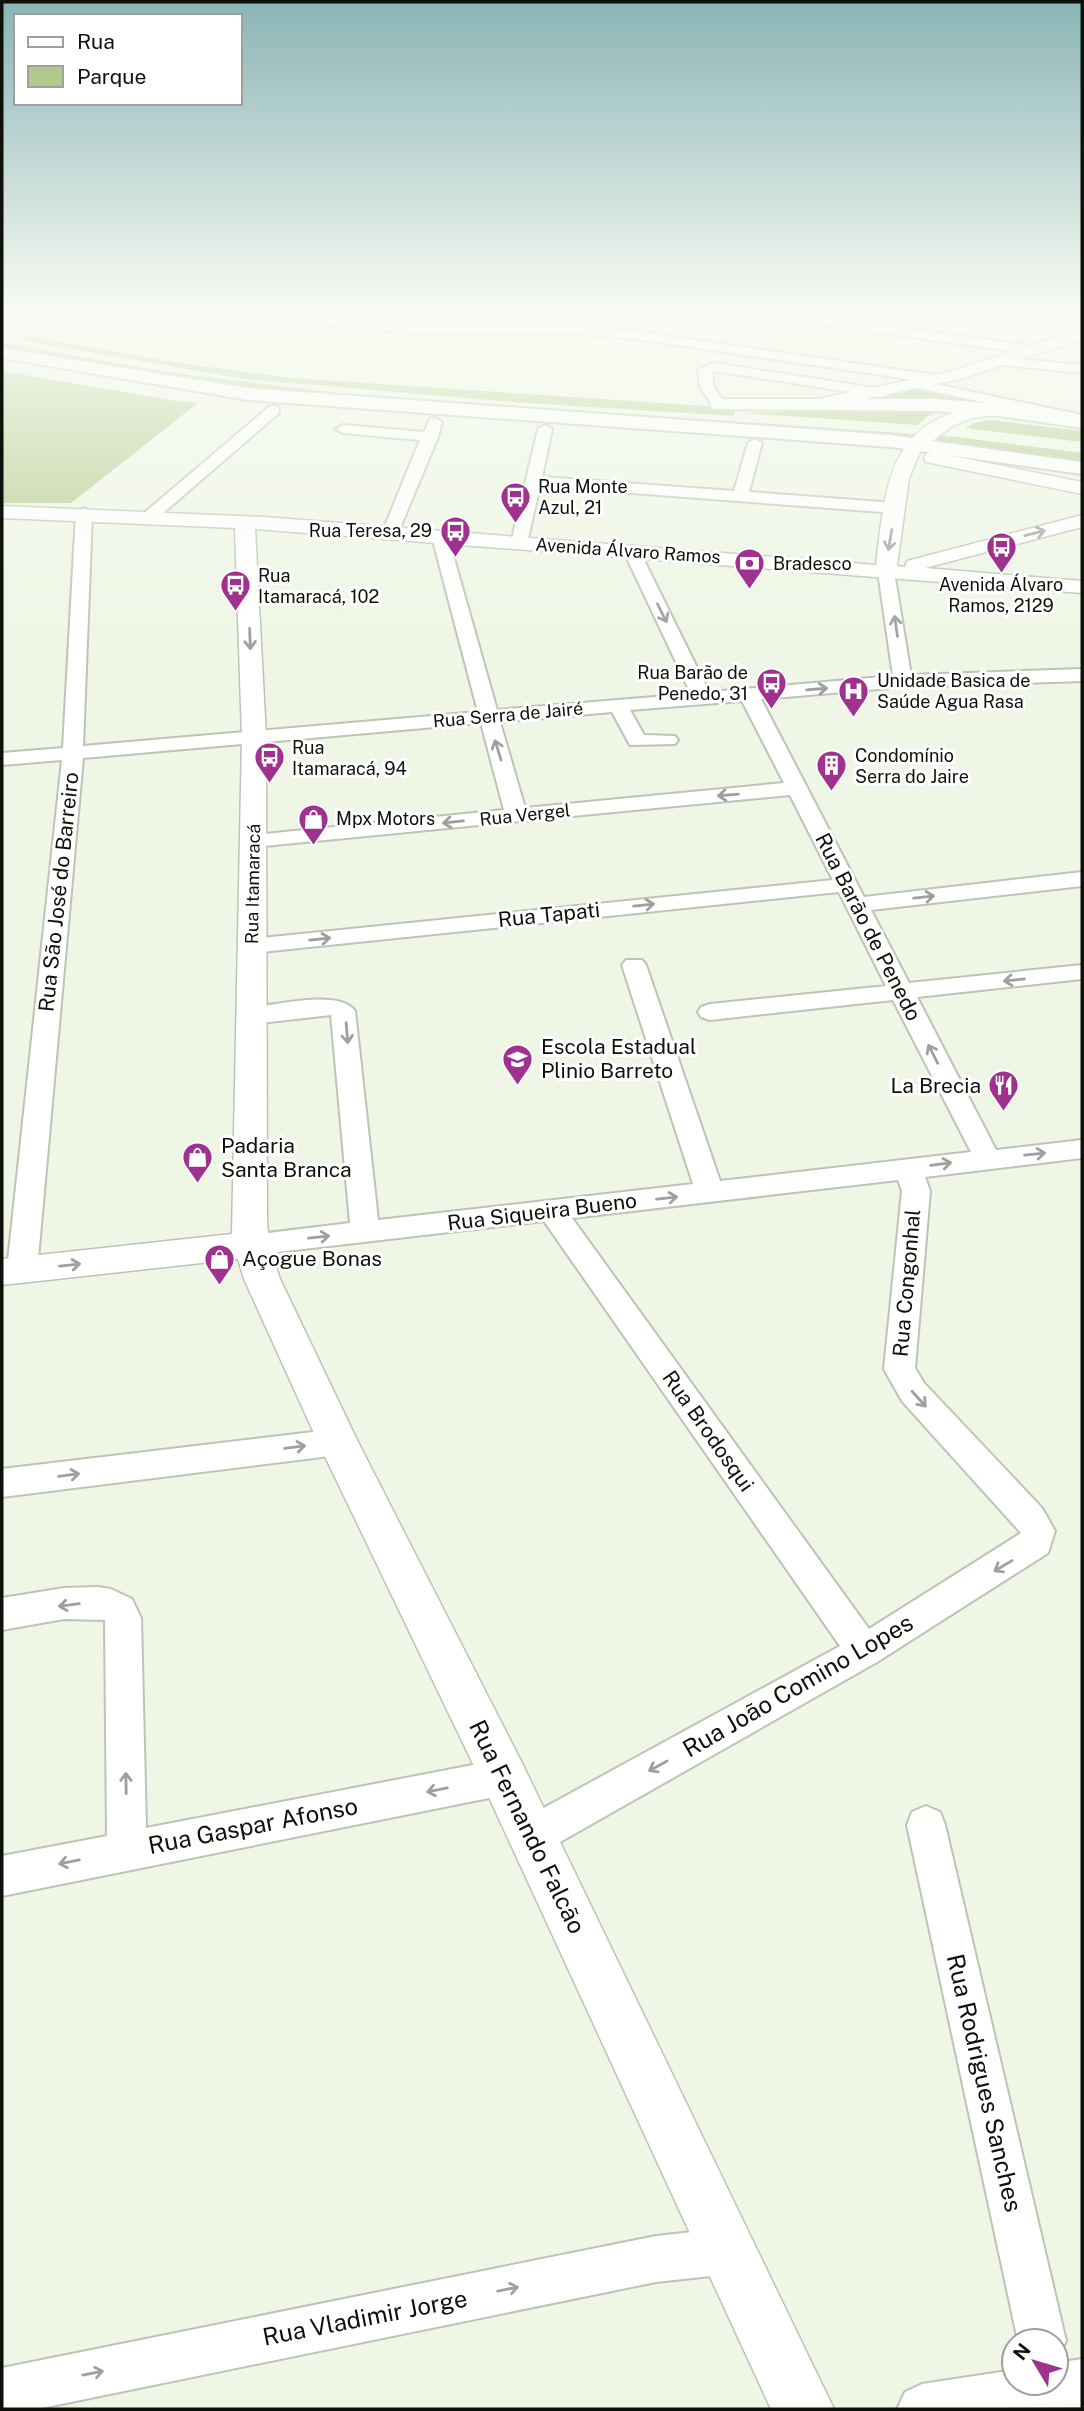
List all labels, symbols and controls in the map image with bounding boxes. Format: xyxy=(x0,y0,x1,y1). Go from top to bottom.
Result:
legend xyxy=(14,14,242,105)
text: Rua xyxy=(77,29,115,54)
text: Parque xyxy=(77,64,146,89)
place label: Rua Monte Azul, 21 xyxy=(538,476,628,518)
bus stop icon: Rua Monte Azul, 21 xyxy=(498,480,532,524)
bus stop icon: Rua Teresa, 29 xyxy=(438,514,472,558)
place label: Rua Teresa, 29 xyxy=(309,520,432,541)
one-way arrow xyxy=(1024,526,1046,539)
one-way arrow xyxy=(883,528,896,551)
bus stop icon: Avenida Álvaro Ramos, 2129 xyxy=(984,530,1018,574)
street label: Avenida Álvaro Ramos xyxy=(535,533,721,567)
bank icon: Bradesco xyxy=(733,547,767,591)
place label: Bradesco xyxy=(773,553,852,574)
place label: Rua Itamaracá, 102 xyxy=(258,565,379,607)
bus stop icon: Rua Itamaracá, 102 xyxy=(218,569,252,613)
place label: Avenida Álvaro Ramos, 2129 xyxy=(939,573,1063,616)
one-way arrow xyxy=(655,602,669,623)
one-way arrow xyxy=(889,615,902,638)
one-way arrow xyxy=(243,628,256,651)
place label: Rua Barão de Penedo, 31 xyxy=(637,662,748,704)
bus stop icon: Rua Barão de Penedo, 31 xyxy=(754,666,788,710)
place label: Unidade Basica de Saúde Agua Rasa xyxy=(877,670,1031,712)
hospital icon: Unidade Basica de Saúde Agua Rasa xyxy=(837,674,871,718)
one-way arrow xyxy=(805,682,828,695)
street label: Rua Serra de Jairé xyxy=(432,697,584,732)
place label: Rua Itamaracá, 94 xyxy=(292,737,407,779)
one-way arrow xyxy=(490,739,503,761)
bus stop icon: Rua Itamaracá, 94 xyxy=(252,741,286,785)
place label: Condomínio Serra do Jaire xyxy=(855,745,969,787)
building icon: Condomínio Serra do Jaire xyxy=(815,749,849,793)
street label: Rua São José do Barreiro xyxy=(33,771,84,1013)
one-way arrow xyxy=(717,789,740,802)
street label: Rua Vergel xyxy=(479,799,571,830)
shop icon: Mpx Motors xyxy=(296,802,330,846)
place label: Mpx Motors xyxy=(336,808,435,829)
one-way arrow xyxy=(442,816,465,829)
street label: Rua Itamaracá xyxy=(241,824,264,944)
street label: Rua Barão de Penedo xyxy=(810,829,927,1025)
one-way arrow xyxy=(912,890,935,903)
street label: Rua Tapati xyxy=(497,897,601,932)
one-way arrow xyxy=(632,899,654,912)
one-way arrow xyxy=(308,932,331,945)
one-way arrow xyxy=(1004,974,1026,987)
one-way arrow xyxy=(341,1021,354,1044)
place label: Escola Estadual Plinio Barreto xyxy=(541,1034,696,1083)
school or university icon: Escola Estadual Plinio Barreto xyxy=(501,1042,535,1086)
one-way arrow xyxy=(926,1044,940,1065)
restaurant icon: La Brecia xyxy=(987,1069,1021,1113)
place label: La Brecia xyxy=(890,1073,981,1098)
place label: Padaria Santa Branca xyxy=(221,1133,352,1182)
shop icon: Padaria Santa Branca xyxy=(181,1141,215,1185)
one-way arrow xyxy=(1023,1147,1045,1160)
one-way arrow xyxy=(929,1157,952,1170)
street label: Rua Siqueira Bueno xyxy=(446,1187,638,1236)
one-way arrow xyxy=(655,1191,678,1204)
street label: Rua Congonhal xyxy=(888,1208,925,1358)
one-way arrow xyxy=(307,1231,330,1244)
shop icon: Açogue Bonas xyxy=(202,1242,236,1286)
place label: Açogue Bonas xyxy=(242,1246,382,1271)
one-way arrow xyxy=(58,1258,80,1271)
street label: Rua Brodosqui xyxy=(657,1365,759,1496)
one-way arrow xyxy=(911,1390,928,1407)
one-way arrow xyxy=(283,1440,306,1453)
one-way arrow xyxy=(58,1468,80,1481)
one-way arrow xyxy=(993,1559,1013,1573)
one-way arrow xyxy=(58,1598,80,1611)
street label: Rua João Comino Lopes xyxy=(677,1608,918,1763)
street label: Rua Fernando Falcão xyxy=(464,1715,592,1938)
one-way arrow xyxy=(648,1759,668,1773)
one-way arrow xyxy=(119,1771,133,1794)
one-way arrow xyxy=(426,1784,449,1798)
street label: Rua Gaspar Afonso xyxy=(146,1791,360,1859)
one-way arrow xyxy=(58,1856,81,1870)
street label: Rua Rodrigues Sanches xyxy=(942,1951,1028,2214)
one-way arrow xyxy=(496,2282,519,2296)
street label: Rua Vladimir Jorge xyxy=(260,2283,469,2351)
north arrow xyxy=(1000,2327,1070,2397)
text: N xyxy=(1008,2339,1035,2364)
one-way arrow xyxy=(81,2366,104,2380)

